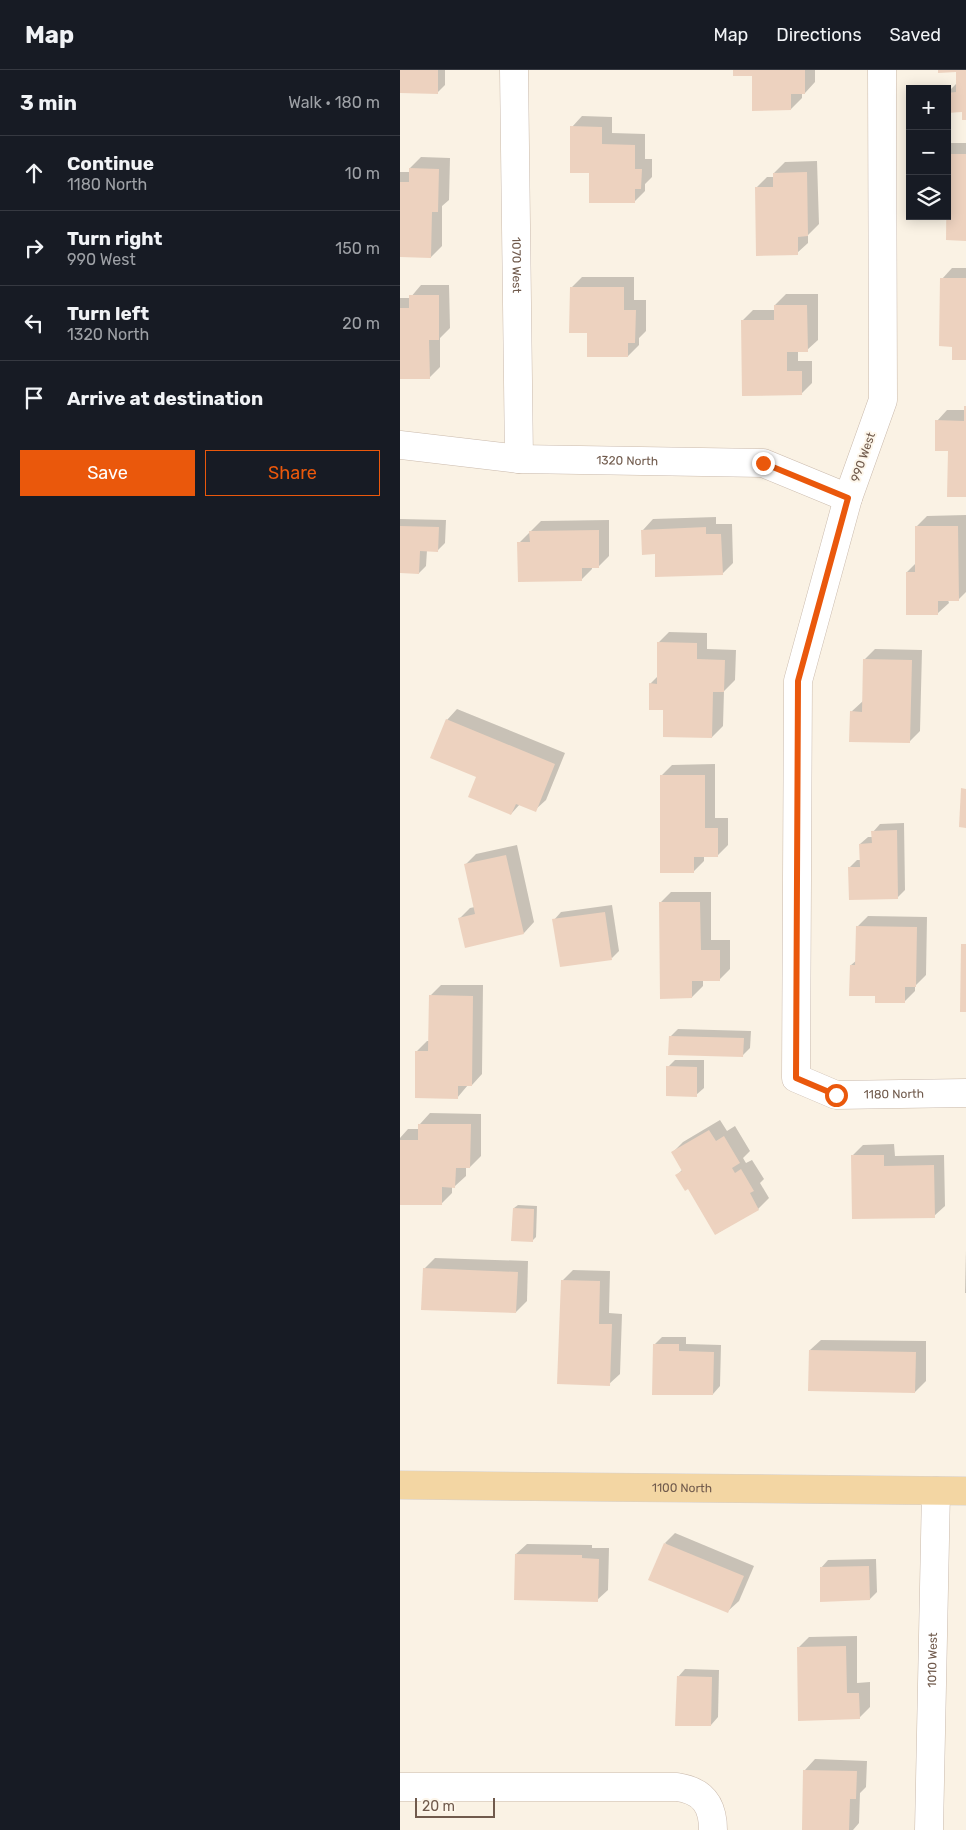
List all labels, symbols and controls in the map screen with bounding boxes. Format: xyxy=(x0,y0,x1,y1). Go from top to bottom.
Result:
text: Map xyxy=(25,21,74,49)
text: Map xyxy=(713,24,748,46)
text: Directions xyxy=(776,24,862,46)
text: Saved xyxy=(890,24,941,46)
map controls xyxy=(906,85,951,220)
button: + xyxy=(906,85,951,130)
text: 3 min xyxy=(20,90,77,115)
text: Walk · 180 m xyxy=(288,93,380,112)
button: − xyxy=(906,130,951,175)
text: Continue xyxy=(67,152,154,175)
icon: ahead xyxy=(20,159,48,187)
text: 10 m xyxy=(345,164,380,183)
text: 1180 North xyxy=(67,175,147,194)
button: layers xyxy=(906,175,951,220)
text: Turn right xyxy=(67,227,162,250)
icon: right xyxy=(20,234,48,262)
street label: 1070 West xyxy=(509,237,524,293)
text: 150 m xyxy=(335,239,380,258)
text: 990 West xyxy=(67,250,136,269)
text: Turn left xyxy=(67,302,149,325)
icon: left xyxy=(20,309,48,337)
text: 20 m xyxy=(342,314,380,333)
text: 1320 North xyxy=(67,325,149,344)
icon: arrive xyxy=(20,384,48,412)
text: Arrive at destination xyxy=(67,387,263,410)
street label: 990 West xyxy=(848,430,878,484)
button: Save xyxy=(20,450,195,496)
button: Share xyxy=(205,450,380,496)
route end xyxy=(752,452,775,475)
street label: 1320 North xyxy=(596,453,658,468)
route start xyxy=(825,1084,848,1107)
street label: 1180 North xyxy=(863,1087,924,1102)
street label: 1100 North xyxy=(652,1481,712,1495)
street label: 1010 West xyxy=(925,1632,940,1688)
scale bar xyxy=(415,1795,495,1818)
text: 20 m xyxy=(422,1798,455,1815)

